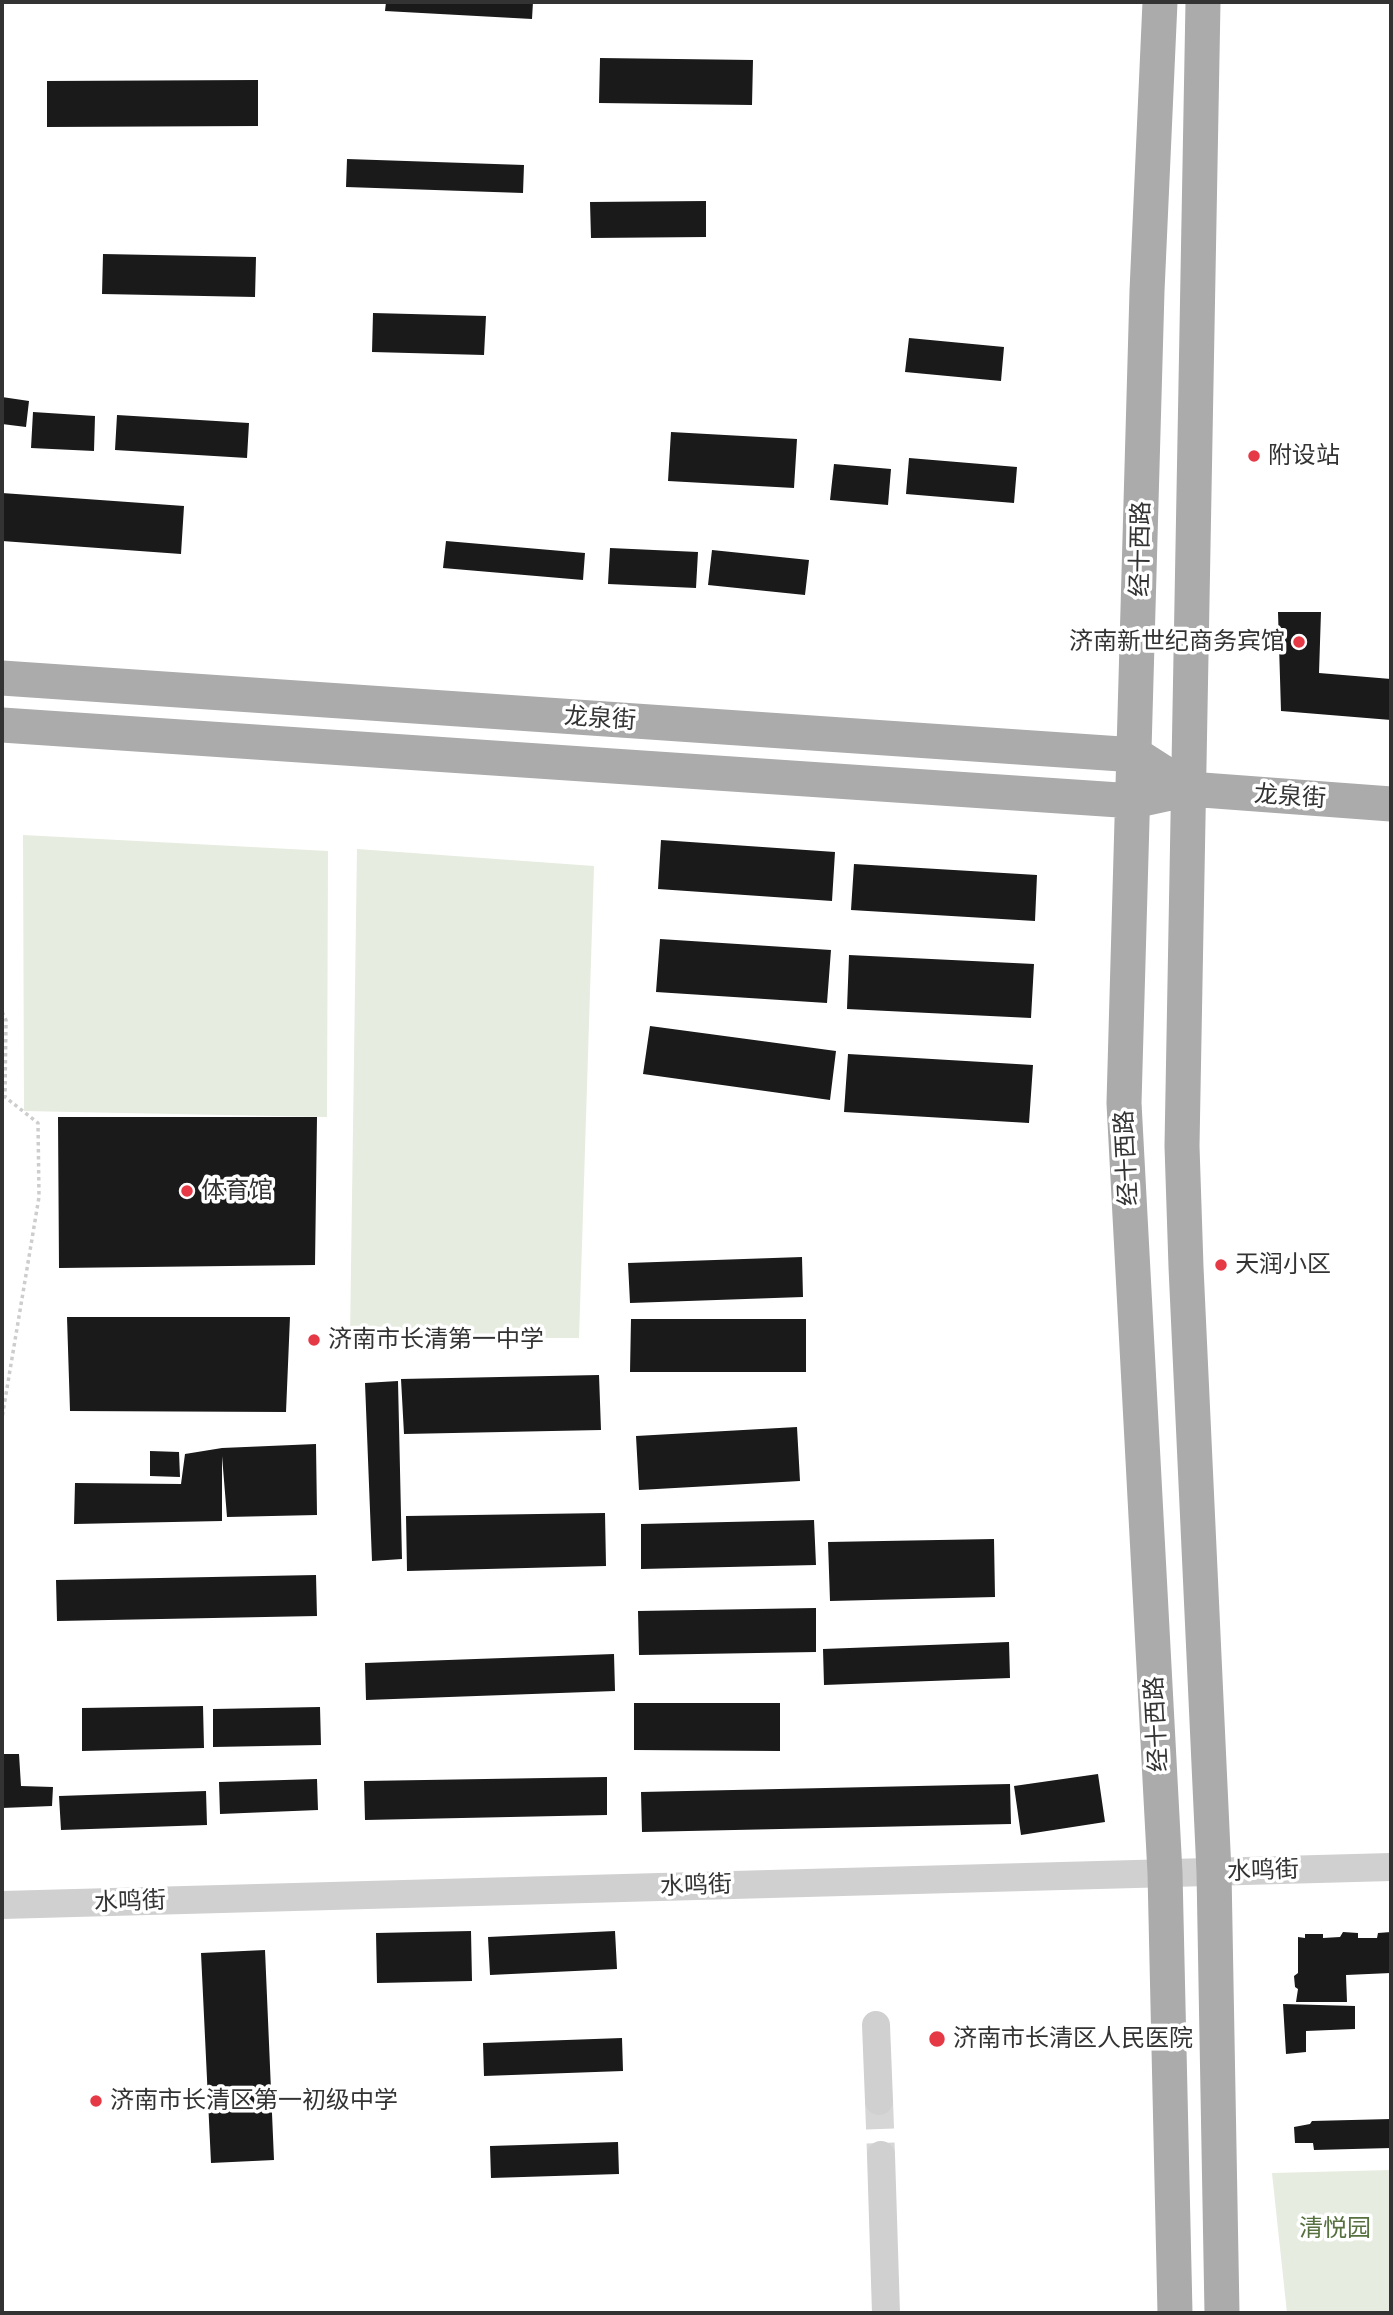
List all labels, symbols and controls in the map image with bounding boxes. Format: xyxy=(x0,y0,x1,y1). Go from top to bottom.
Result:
place label: 附设站 xyxy=(1268,442,1340,470)
marker: 附设站 xyxy=(1246,448,1262,464)
street label: 经十西路 xyxy=(1126,501,1156,597)
place label: 济南新世纪商务宾馆 xyxy=(1069,628,1285,656)
marker: 济南新世纪商务宾馆 xyxy=(1291,634,1307,650)
street label: 龙泉街 xyxy=(563,702,637,736)
street label: 龙泉街 xyxy=(1253,780,1327,814)
street label: 经十西路 xyxy=(1110,1109,1144,1207)
place label: 体育馆 xyxy=(201,1177,273,1205)
marker: 体育馆 xyxy=(179,1183,195,1199)
place label: 天润小区 xyxy=(1235,1251,1331,1279)
marker: 天润小区 xyxy=(1213,1257,1229,1273)
place label: 济南市长清第一中学 xyxy=(328,1326,544,1354)
marker: 济南市长清第一中学 xyxy=(306,1332,322,1348)
street label: 经十西路 xyxy=(1140,1675,1174,1773)
street label: 水鸣街 xyxy=(1227,1855,1299,1887)
street label: 水鸣街 xyxy=(660,1870,732,1902)
street label: 水鸣街 xyxy=(94,1886,166,1918)
place label: 济南市长清区人民医院 xyxy=(953,2025,1193,2053)
marker: 济南市长清区人民医院 xyxy=(927,2029,947,2049)
place label: 济南市长清区第一初级中学 xyxy=(110,2087,398,2115)
marker: 济南市长清区第一初级中学 xyxy=(88,2093,104,2109)
park label: 清悦园 xyxy=(1299,2215,1371,2243)

